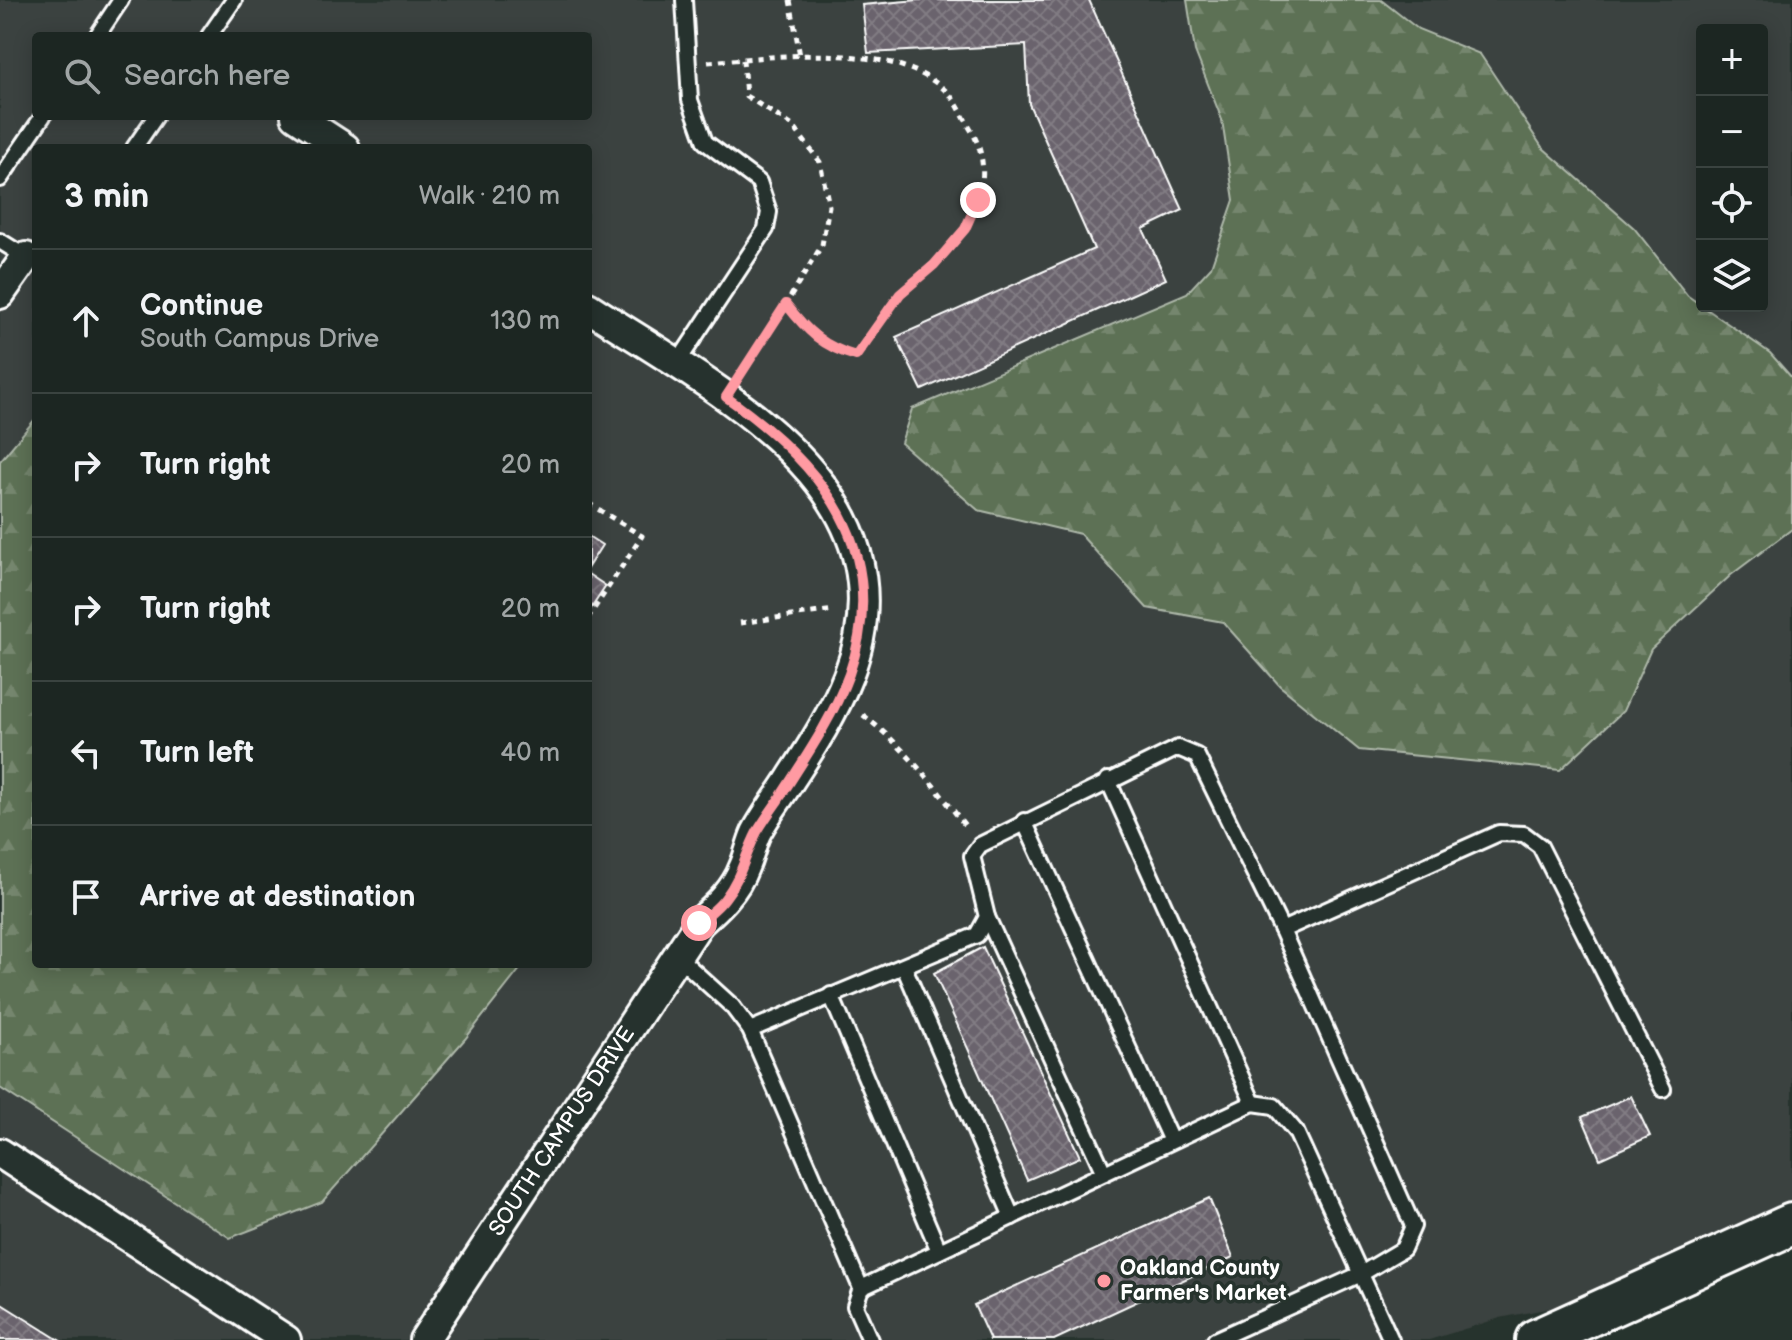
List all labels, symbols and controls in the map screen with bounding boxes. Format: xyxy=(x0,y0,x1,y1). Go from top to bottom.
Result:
map controls xyxy=(1696,24,1768,312)
button: + xyxy=(1696,24,1768,96)
search box xyxy=(32,32,592,120)
icon: search xyxy=(60,54,104,98)
text: Search here xyxy=(124,58,290,94)
button: − xyxy=(1696,96,1768,168)
button: locate xyxy=(1696,168,1768,240)
text: 3 min xyxy=(64,176,149,217)
text: Walk · 210 m xyxy=(419,181,560,212)
route end xyxy=(960,182,996,218)
button: layers xyxy=(1696,240,1768,312)
text: Continue xyxy=(140,288,263,324)
icon: ahead xyxy=(64,299,108,343)
text: 130 m xyxy=(490,306,560,337)
text: South Campus Drive xyxy=(140,324,379,355)
icon: right xyxy=(64,443,108,487)
text: Turn right xyxy=(140,447,271,483)
text: 20 m xyxy=(501,450,560,481)
icon: right xyxy=(64,587,108,631)
text: Turn right xyxy=(140,591,271,627)
text: 20 m xyxy=(501,594,560,625)
icon: left xyxy=(64,731,108,775)
text: Turn left xyxy=(140,735,254,771)
text: 40 m xyxy=(500,738,560,769)
icon: arrive xyxy=(64,875,108,919)
text: Arrive at destination xyxy=(140,879,416,915)
route start xyxy=(681,905,717,941)
street label: SOUTH CAMPUS DRIVE xyxy=(483,1021,640,1241)
place label: Oakland County Farmer's Market xyxy=(1120,1255,1287,1307)
marker: Oakland County Farmer's Market xyxy=(1095,1272,1113,1290)

